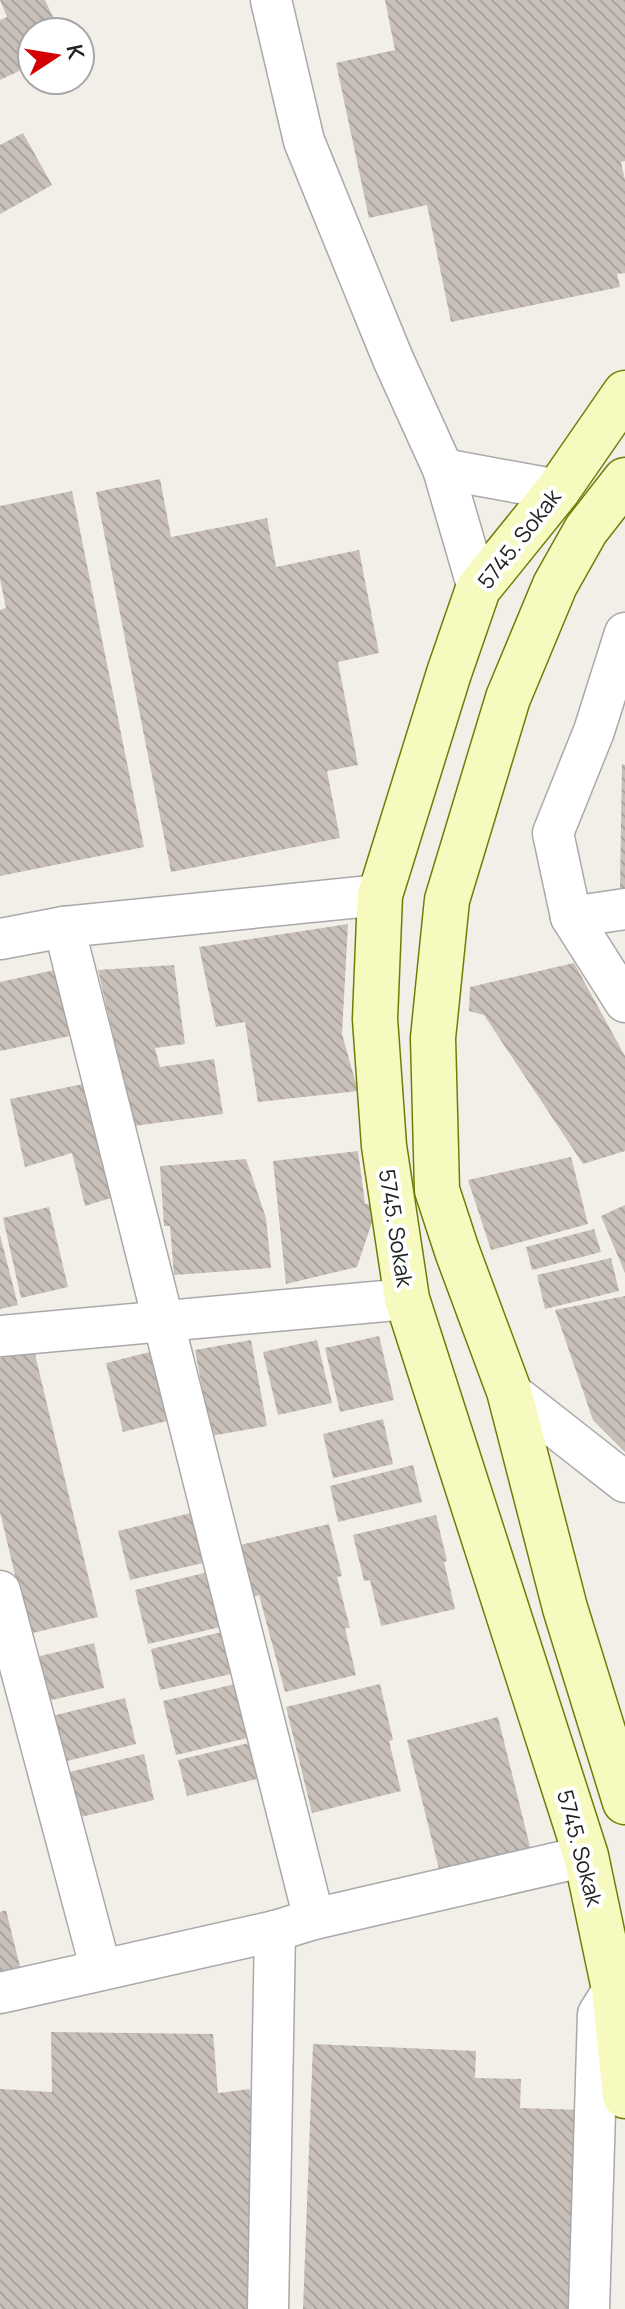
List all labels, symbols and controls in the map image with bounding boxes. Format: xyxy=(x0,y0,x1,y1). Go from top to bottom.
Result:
north arrow xyxy=(16,16,96,96)
text: K xyxy=(59,42,92,63)
street label: 5745. Sokak xyxy=(471,482,568,595)
street label: 5745. Sokak xyxy=(372,1167,420,1290)
street label: 5745. Sokak xyxy=(550,1787,610,1910)

